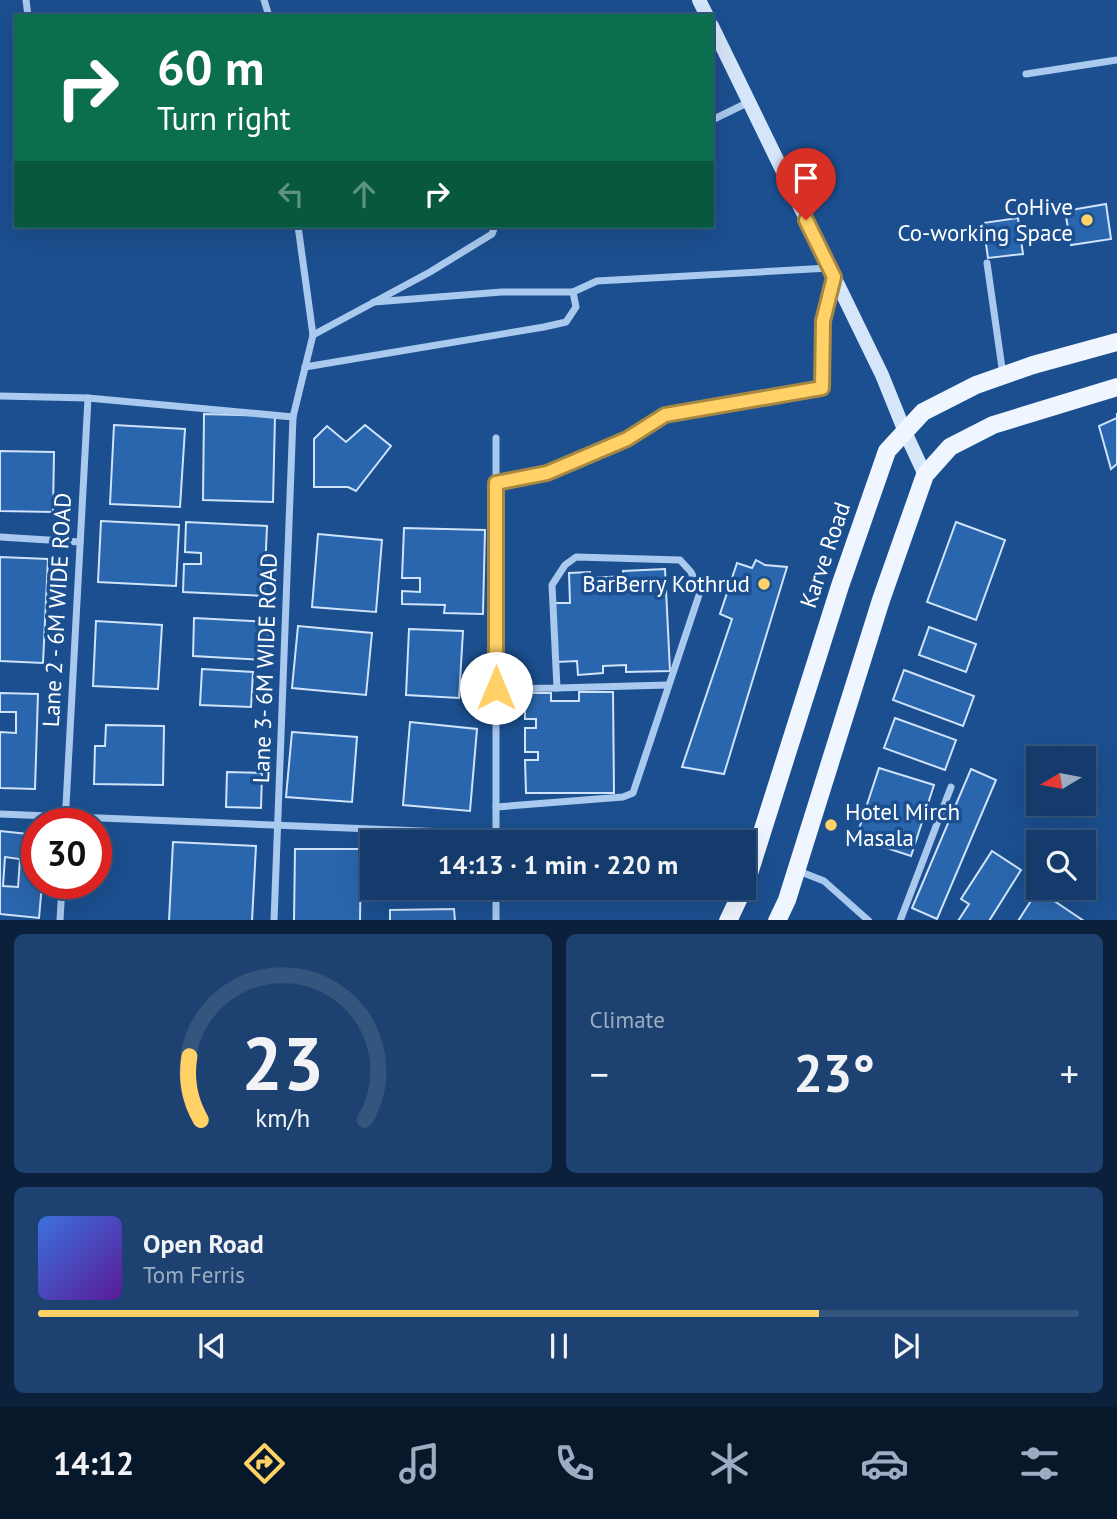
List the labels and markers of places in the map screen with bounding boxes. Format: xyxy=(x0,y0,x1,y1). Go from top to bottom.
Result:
pin xyxy=(776,148,836,220)
place label: CoHive Co-working Space xyxy=(897,192,1073,247)
marker: CoHive Co-working Space xyxy=(1079,212,1095,228)
place label: BarBerry Kothrud xyxy=(582,569,750,598)
marker: BarBerry Kothrud xyxy=(756,576,772,592)
place label: Hotel Mirch Masala xyxy=(845,797,960,852)
marker: Hotel Mirch Masala xyxy=(823,817,839,833)

